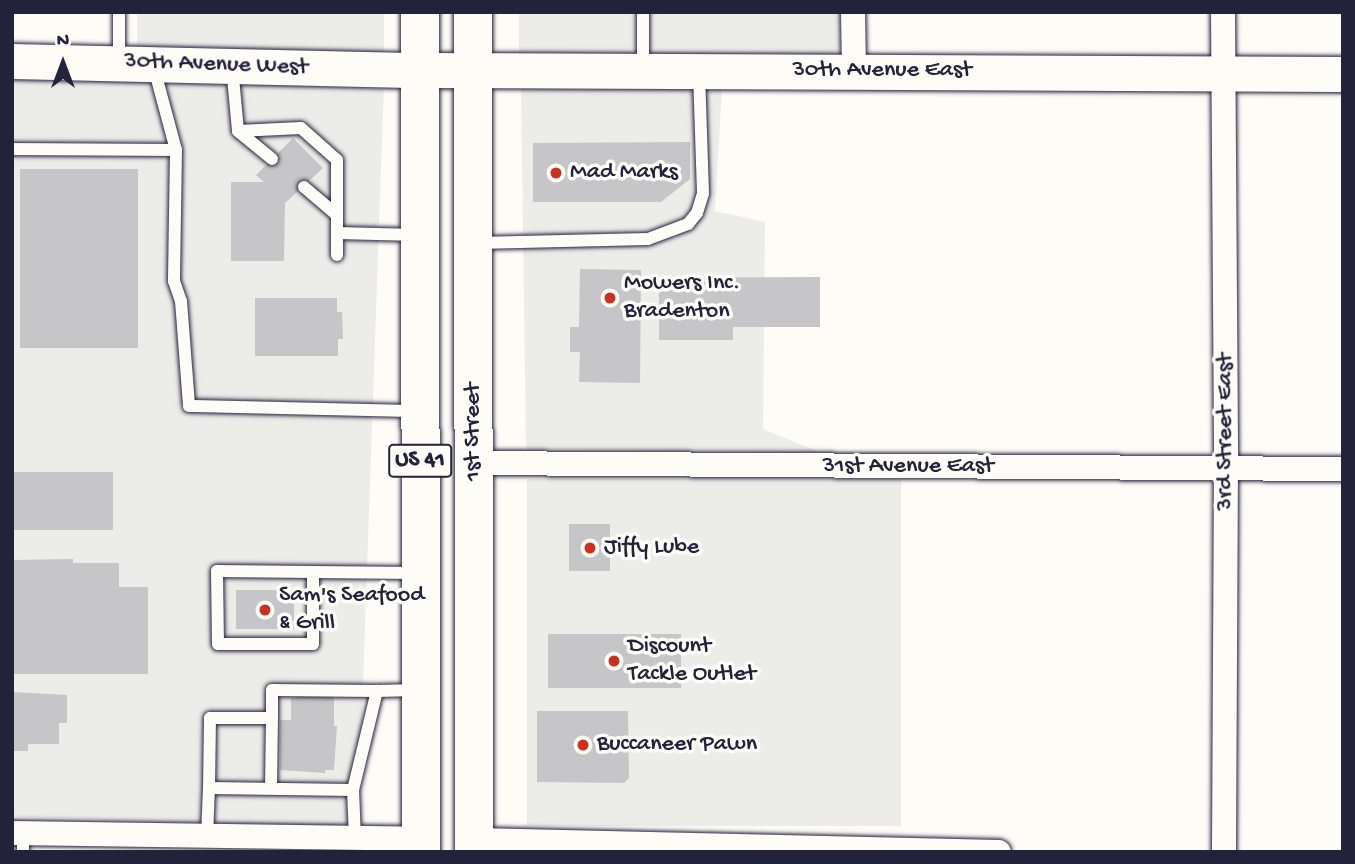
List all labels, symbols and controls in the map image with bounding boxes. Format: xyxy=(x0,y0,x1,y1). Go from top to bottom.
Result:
north arrow xyxy=(28,28,98,98)
text: N xyxy=(57,30,69,53)
street label: 30th Avenue West xyxy=(124,47,308,83)
street label: 30th Avenue East xyxy=(792,57,972,85)
place label: Mad Marks xyxy=(570,159,678,187)
marker: Mad Marks xyxy=(548,165,564,181)
place label: Mowers Inc. Bradenton xyxy=(624,270,740,326)
marker: Mowers Inc. Bradenton xyxy=(602,290,618,306)
street label: 3rd Street East xyxy=(1212,353,1240,511)
street label: 1st Street xyxy=(460,383,488,481)
road number: US 41 xyxy=(387,442,453,481)
street label: 31st Avenue East xyxy=(822,453,994,481)
place label: Jiffy Lube xyxy=(604,534,699,562)
marker: Jiffy Lube xyxy=(582,540,598,556)
place label: Sam's Seafood & Grill xyxy=(279,582,424,638)
marker: Sam's Seafood & Grill xyxy=(257,602,273,618)
place label: Discount Tackle Outlet xyxy=(628,633,756,689)
marker: Discount Tackle Outlet xyxy=(606,653,622,669)
place label: Buccaneer Pawn xyxy=(597,731,757,759)
marker: Buccaneer Pawn xyxy=(575,737,591,753)

